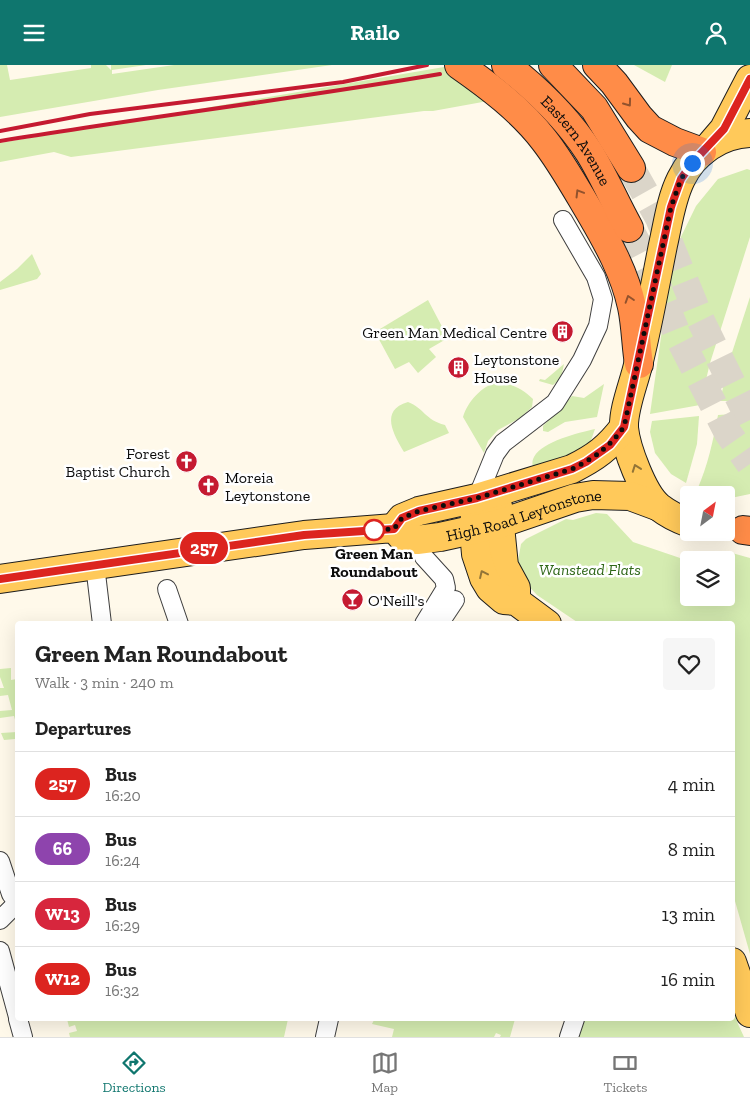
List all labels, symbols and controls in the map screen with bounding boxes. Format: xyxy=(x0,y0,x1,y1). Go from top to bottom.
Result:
icon: menu xyxy=(20,19,48,47)
text: Railo xyxy=(350,19,400,46)
icon: person xyxy=(702,19,730,47)
street label: Eastern Avenue xyxy=(537,91,615,189)
one-way arrow xyxy=(622,97,632,106)
your location xyxy=(680,151,705,176)
one-way arrow xyxy=(575,190,585,199)
one-way arrow xyxy=(625,295,635,303)
building icon: Green Man Medical Centre xyxy=(551,320,575,344)
place label: Green Man Medical Centre xyxy=(362,323,547,342)
place label: Leytonstone House xyxy=(474,350,559,387)
building icon: Leytonstone House xyxy=(446,356,470,380)
place label: Forest Baptist Church xyxy=(65,444,170,481)
church icon: Forest Baptist Church xyxy=(174,450,198,474)
one-way arrow xyxy=(632,465,642,473)
place label: Moreia Leytonstone xyxy=(225,468,310,505)
church icon: Moreia Leytonstone xyxy=(197,474,221,498)
street label: High Road Leytonstone xyxy=(444,485,602,545)
north arrow xyxy=(680,486,735,541)
map controls xyxy=(680,486,735,606)
marker: Green Man Roundabout xyxy=(363,519,385,541)
line badge: 257 xyxy=(175,532,233,564)
text: 257 xyxy=(190,537,218,559)
place label: Green Man Roundabout xyxy=(330,544,418,581)
button: layers xyxy=(680,551,735,606)
park label: Wanstead Flats xyxy=(539,560,641,579)
one-way arrow xyxy=(479,571,489,580)
bar icon: O'Neill's xyxy=(340,588,364,612)
place label: O'Neill's xyxy=(368,591,425,610)
button: heart xyxy=(663,638,715,690)
text: Green Man Roundabout xyxy=(35,639,287,668)
text: Walk · 3 min · 240 m xyxy=(35,673,174,692)
text: Departures xyxy=(35,717,131,740)
text: Bus xyxy=(105,763,137,786)
text: 257 xyxy=(49,773,76,795)
text: 4 min xyxy=(668,773,715,796)
text: 16:20 xyxy=(105,786,141,805)
text: Bus xyxy=(105,828,137,851)
text: 66 xyxy=(53,838,72,860)
text: 8 min xyxy=(668,838,715,861)
text: 16:24 xyxy=(105,851,140,870)
text: Bus xyxy=(105,893,137,916)
text: W13 xyxy=(45,903,80,925)
text: 13 min xyxy=(661,903,715,926)
text: 16:29 xyxy=(105,916,140,935)
text: Bus xyxy=(105,958,137,981)
text: W12 xyxy=(45,968,80,990)
text: 16 min xyxy=(661,968,715,991)
text: 16:32 xyxy=(105,981,139,1000)
tab: Directions xyxy=(102,1049,166,1096)
tab: Map xyxy=(371,1049,399,1096)
tab: Tickets xyxy=(603,1049,648,1096)

